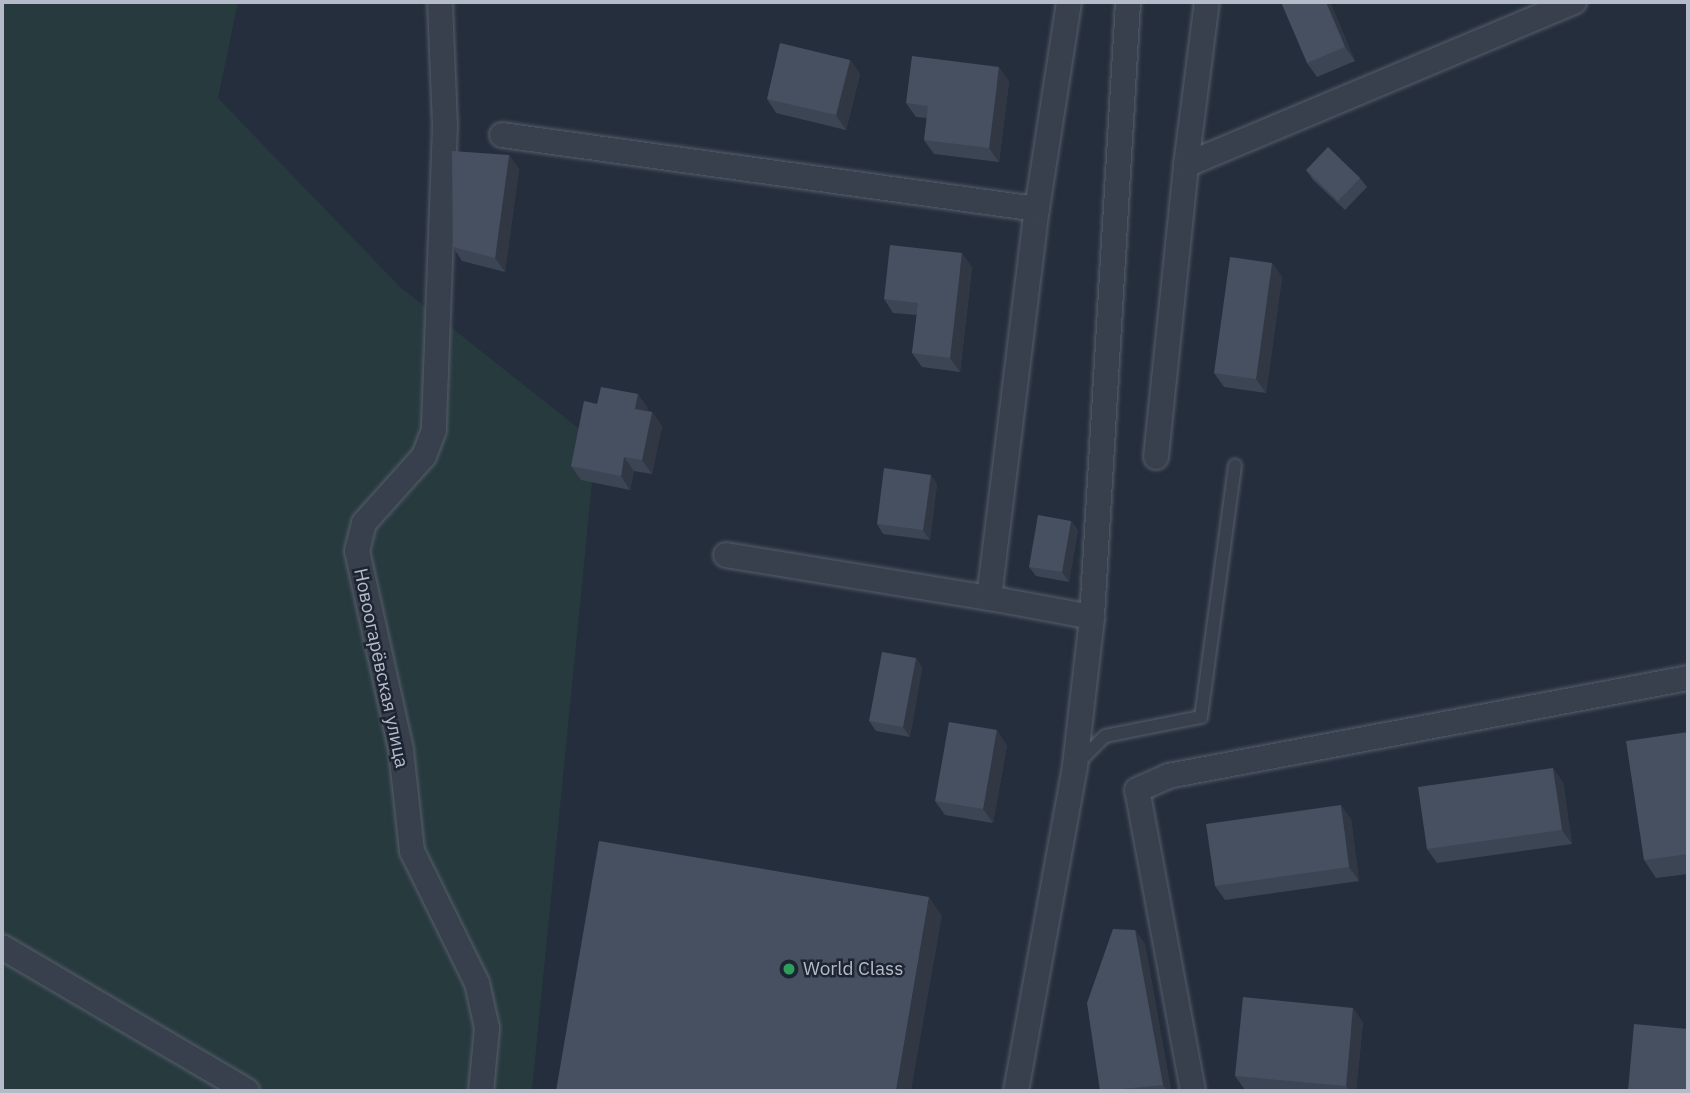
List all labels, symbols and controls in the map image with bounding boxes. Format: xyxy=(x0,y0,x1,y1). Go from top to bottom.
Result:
street label: Новоогарёвская улица xyxy=(349,566,413,770)
place label: World Class xyxy=(803,958,903,980)
marker: World Class xyxy=(781,961,797,977)

